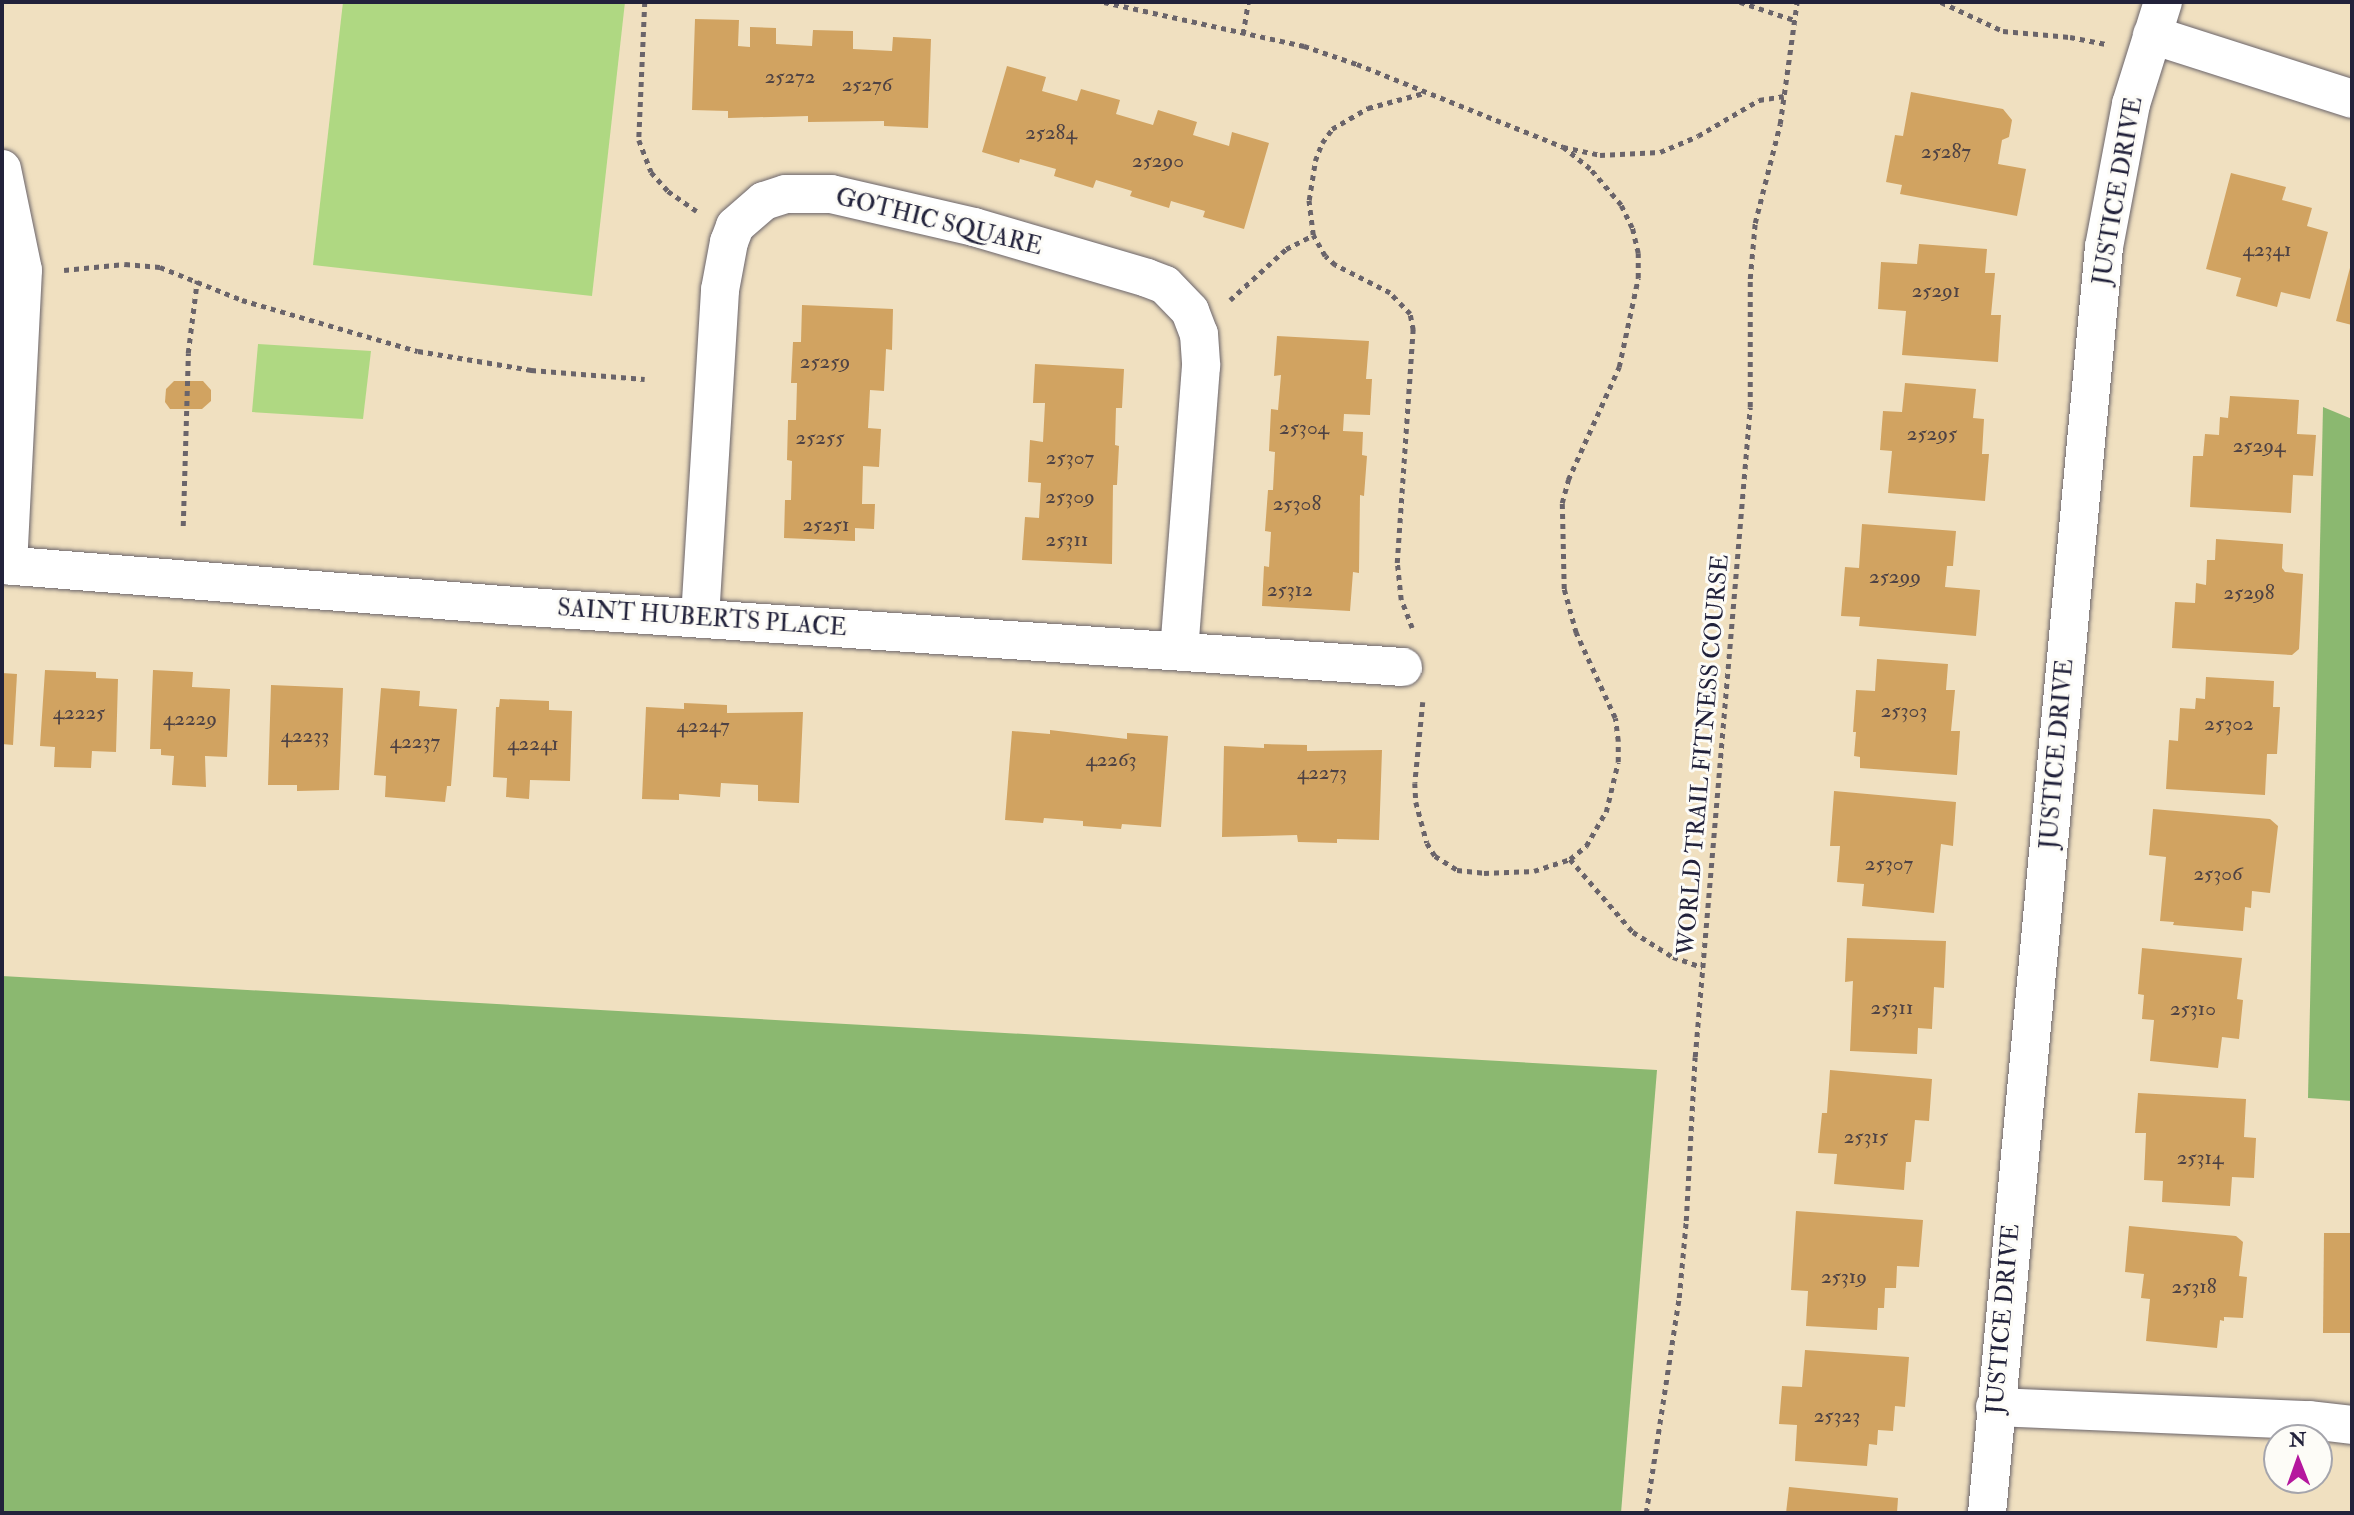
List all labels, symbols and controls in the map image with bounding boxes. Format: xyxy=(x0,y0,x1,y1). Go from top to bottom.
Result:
house number: 25272 xyxy=(765,64,815,90)
house number: 25276 xyxy=(842,72,892,98)
street label: JUSTICE DRIVE xyxy=(2087,95,2149,287)
house number: 25284 xyxy=(1025,120,1077,146)
house number: 25287 xyxy=(1921,139,1971,165)
house number: 25290 xyxy=(1132,148,1184,174)
street label: GOTHIC SQUARE xyxy=(833,182,1045,262)
house number: 42341 xyxy=(2243,237,2291,263)
house number: 25291 xyxy=(1912,278,1960,304)
house number: 25259 xyxy=(800,349,850,375)
house number: 25304 xyxy=(1279,415,1329,441)
house number: 25295 xyxy=(1907,421,1957,447)
house number: 25255 xyxy=(796,425,844,451)
house number: 25294 xyxy=(2233,433,2285,459)
house number: 25307 xyxy=(1046,445,1094,471)
house number: 25309 xyxy=(1045,484,1095,510)
house number: 25308 xyxy=(1273,491,1321,517)
house number: 25251 xyxy=(802,512,850,538)
house number: 25311 xyxy=(1046,527,1088,553)
street label: WORLD TRAIL FITNESS COURSE xyxy=(1671,553,1735,957)
house number: 25299 xyxy=(1869,564,1921,590)
house number: 25312 xyxy=(1267,577,1313,603)
house number: 25298 xyxy=(2224,580,2274,606)
street label: SAINT HUBERTS PLACE xyxy=(556,594,848,642)
street label: JUSTICE DRIVE xyxy=(2034,658,2080,850)
house number: 25303 xyxy=(1881,698,1927,724)
house number: 42225 xyxy=(53,700,105,726)
house number: 42229 xyxy=(163,706,217,732)
house number: 25302 xyxy=(2204,711,2254,737)
house number: 42247 xyxy=(676,713,730,739)
house number: 42233 xyxy=(281,723,329,749)
house number: 42237 xyxy=(390,729,440,755)
house number: 42241 xyxy=(507,731,559,757)
house number: 42263 xyxy=(1085,747,1137,773)
house number: 42273 xyxy=(1297,760,1347,786)
house number: 25307 xyxy=(1865,851,1913,877)
house number: 25306 xyxy=(2193,861,2243,887)
house number: 25311 xyxy=(1871,995,1913,1021)
house number: 25310 xyxy=(2170,996,2216,1022)
house number: 25315 xyxy=(1844,1124,1888,1150)
house number: 25314 xyxy=(2177,1145,2223,1171)
street label: JUSTICE DRIVE xyxy=(1980,1223,2026,1415)
house number: 25319 xyxy=(1821,1264,1867,1290)
house number: 25318 xyxy=(2171,1274,2217,1300)
house number: 25323 xyxy=(1814,1403,1860,1429)
north arrow xyxy=(2263,1424,2333,1494)
text: N xyxy=(2289,1428,2306,1452)

